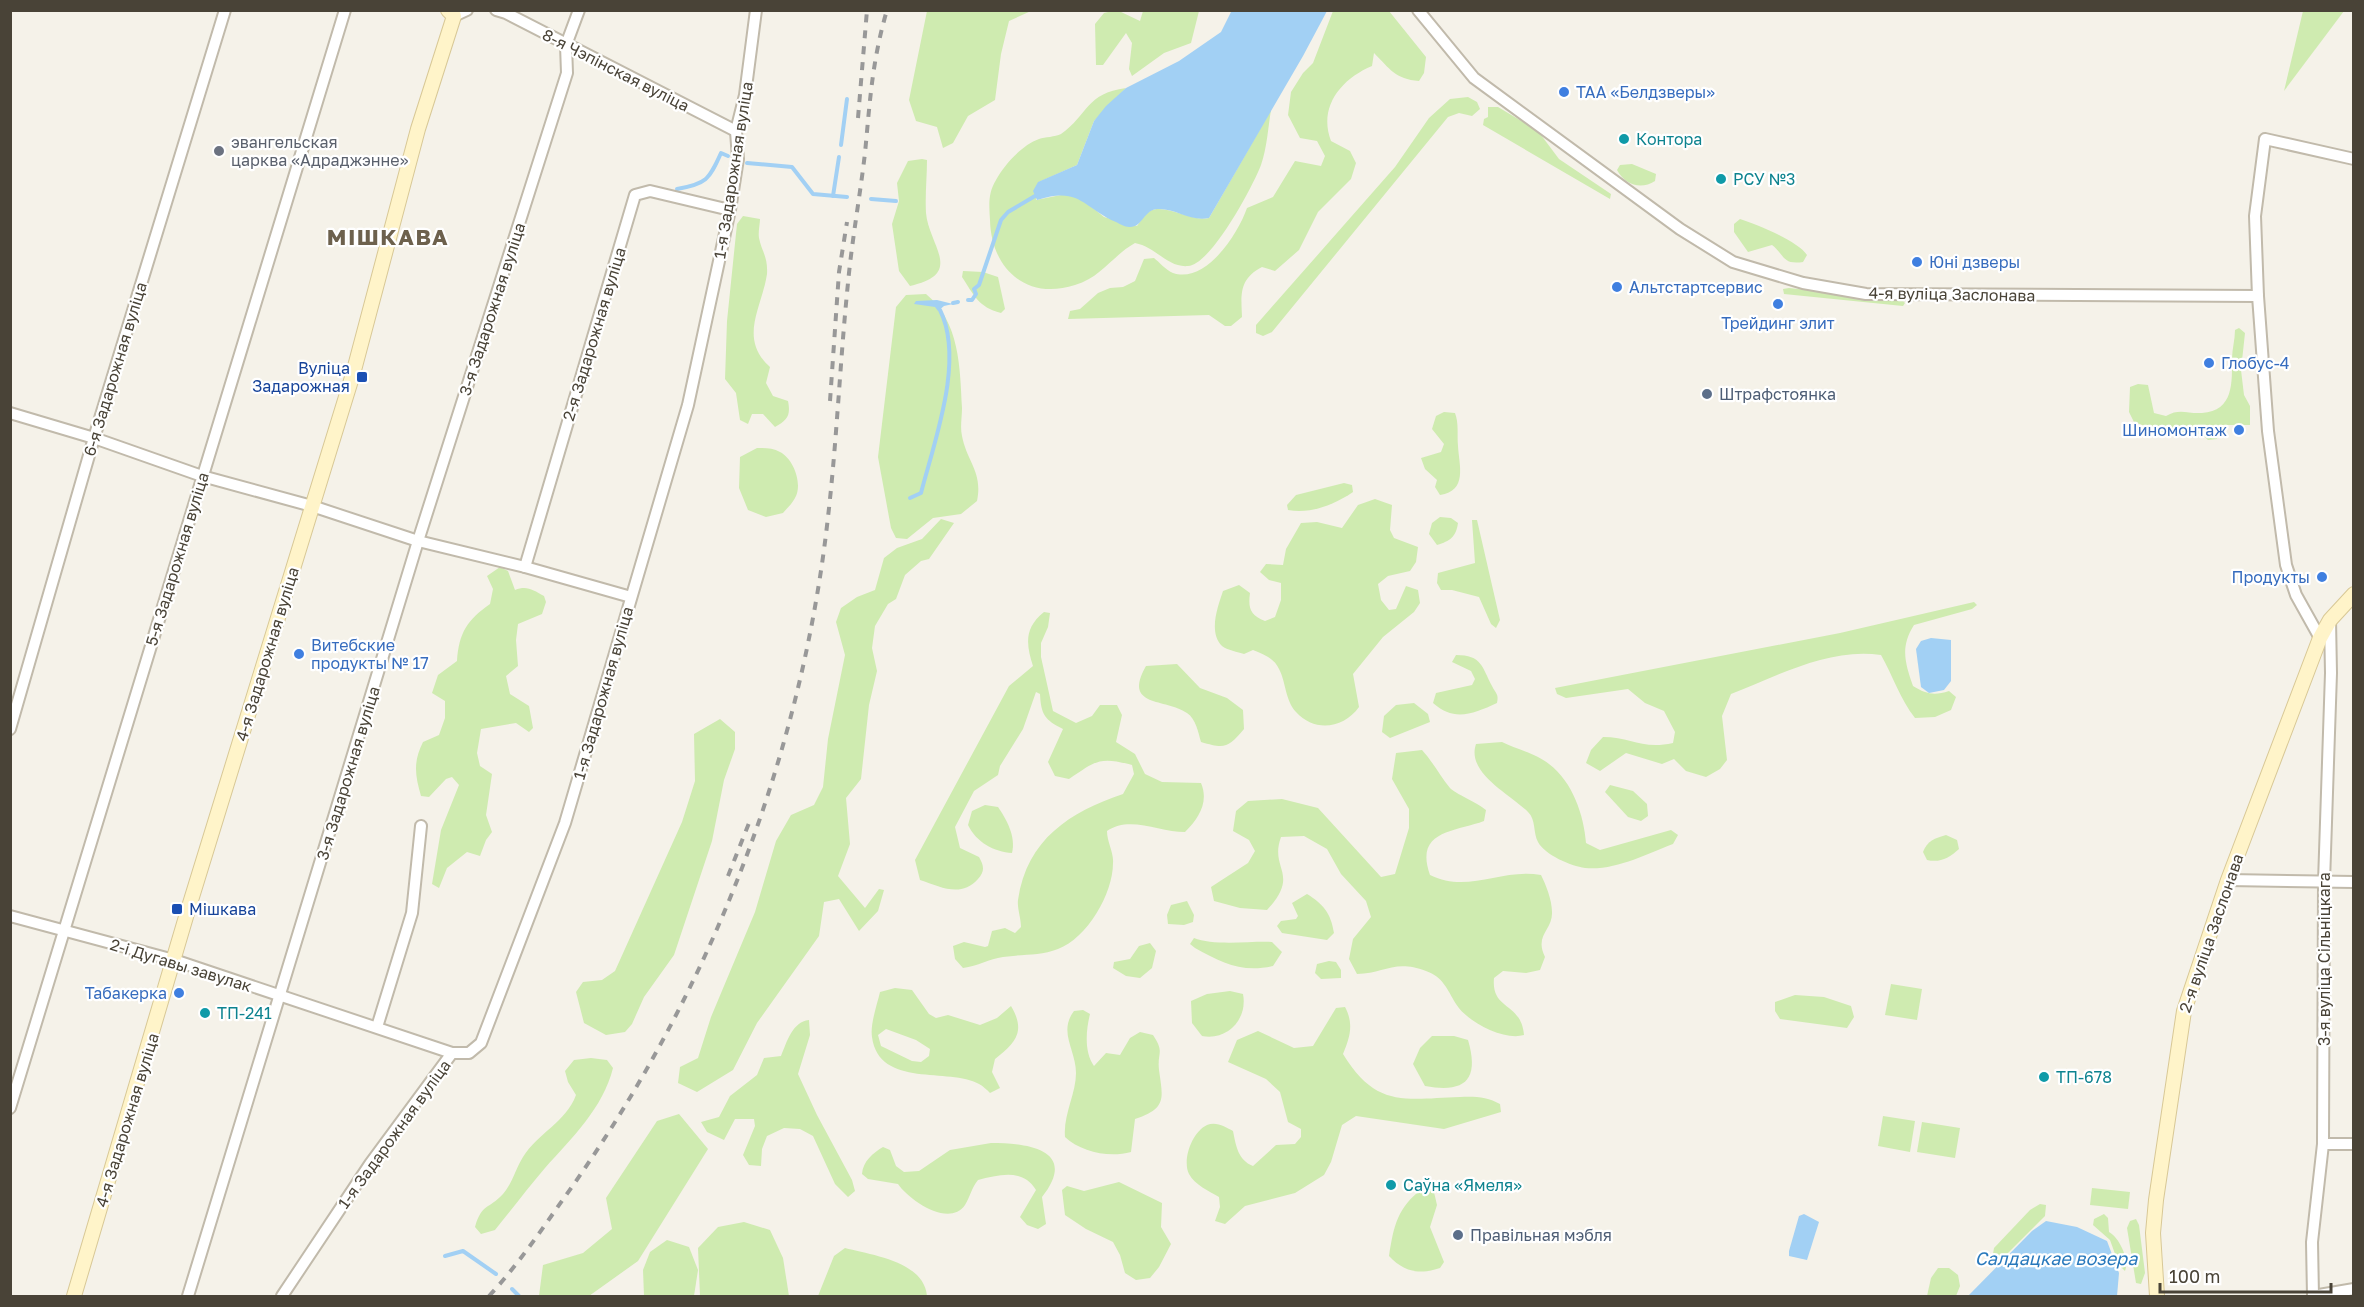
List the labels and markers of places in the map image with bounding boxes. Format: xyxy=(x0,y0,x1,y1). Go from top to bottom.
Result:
place label: ТАА «Белдзверы» xyxy=(1576,82,1715,102)
marker: ТАА «Белдзверы» xyxy=(1557,85,1571,99)
place label: Контора xyxy=(1636,129,1702,149)
place label: эвангельская царква «Адраджэнне» xyxy=(231,132,409,170)
marker: Контора xyxy=(1617,132,1631,146)
marker: эвангельская царква «Адраджэнне» xyxy=(212,144,226,158)
place label: РСУ №3 xyxy=(1733,169,1795,189)
marker: РСУ №3 xyxy=(1714,172,1728,186)
place label: Юні дзверы xyxy=(1929,252,2020,272)
marker: Юні дзверы xyxy=(1910,255,1924,269)
place label: Альтстартсервис xyxy=(1629,277,1763,297)
marker: Альтстартсервис xyxy=(1610,280,1624,294)
marker: Трейдинг элит xyxy=(1771,297,1785,311)
place label: Трейдинг элит xyxy=(1721,313,1835,333)
place label: Глобус-4 xyxy=(2221,353,2290,373)
marker: Глобус-4 xyxy=(2202,356,2216,370)
place label: Вуліца Задарожная xyxy=(252,358,350,396)
marker: Вуліца Задарожная xyxy=(355,370,369,384)
place label: Штрафстоянка xyxy=(1719,384,1836,404)
marker: Штрафстоянка xyxy=(1700,387,1714,401)
place label: Шиномонтаж xyxy=(2122,420,2227,440)
marker: Шиномонтаж xyxy=(2232,423,2246,437)
place label: Продукты xyxy=(2232,567,2310,587)
marker: Продукты xyxy=(2315,570,2329,584)
place label: Витебские продукты № 17 xyxy=(311,635,429,673)
marker: Витебские продукты № 17 xyxy=(292,647,306,661)
place label: Мішкава xyxy=(189,899,256,919)
marker: Мішкава xyxy=(170,902,184,916)
place label: Табакерка xyxy=(85,983,167,1003)
marker: Табакерка xyxy=(172,986,186,1000)
place label: ТП-241 xyxy=(217,1003,272,1023)
marker: ТП-241 xyxy=(198,1006,212,1020)
place label: ТП-678 xyxy=(2056,1067,2112,1087)
marker: ТП-678 xyxy=(2037,1070,2051,1084)
place label: Саўна «Ямеля» xyxy=(1403,1175,1522,1195)
marker: Саўна «Ямеля» xyxy=(1384,1178,1398,1192)
place label: Правільная мэбля xyxy=(1470,1225,1612,1245)
marker: Правільная мэбля xyxy=(1451,1228,1465,1242)

